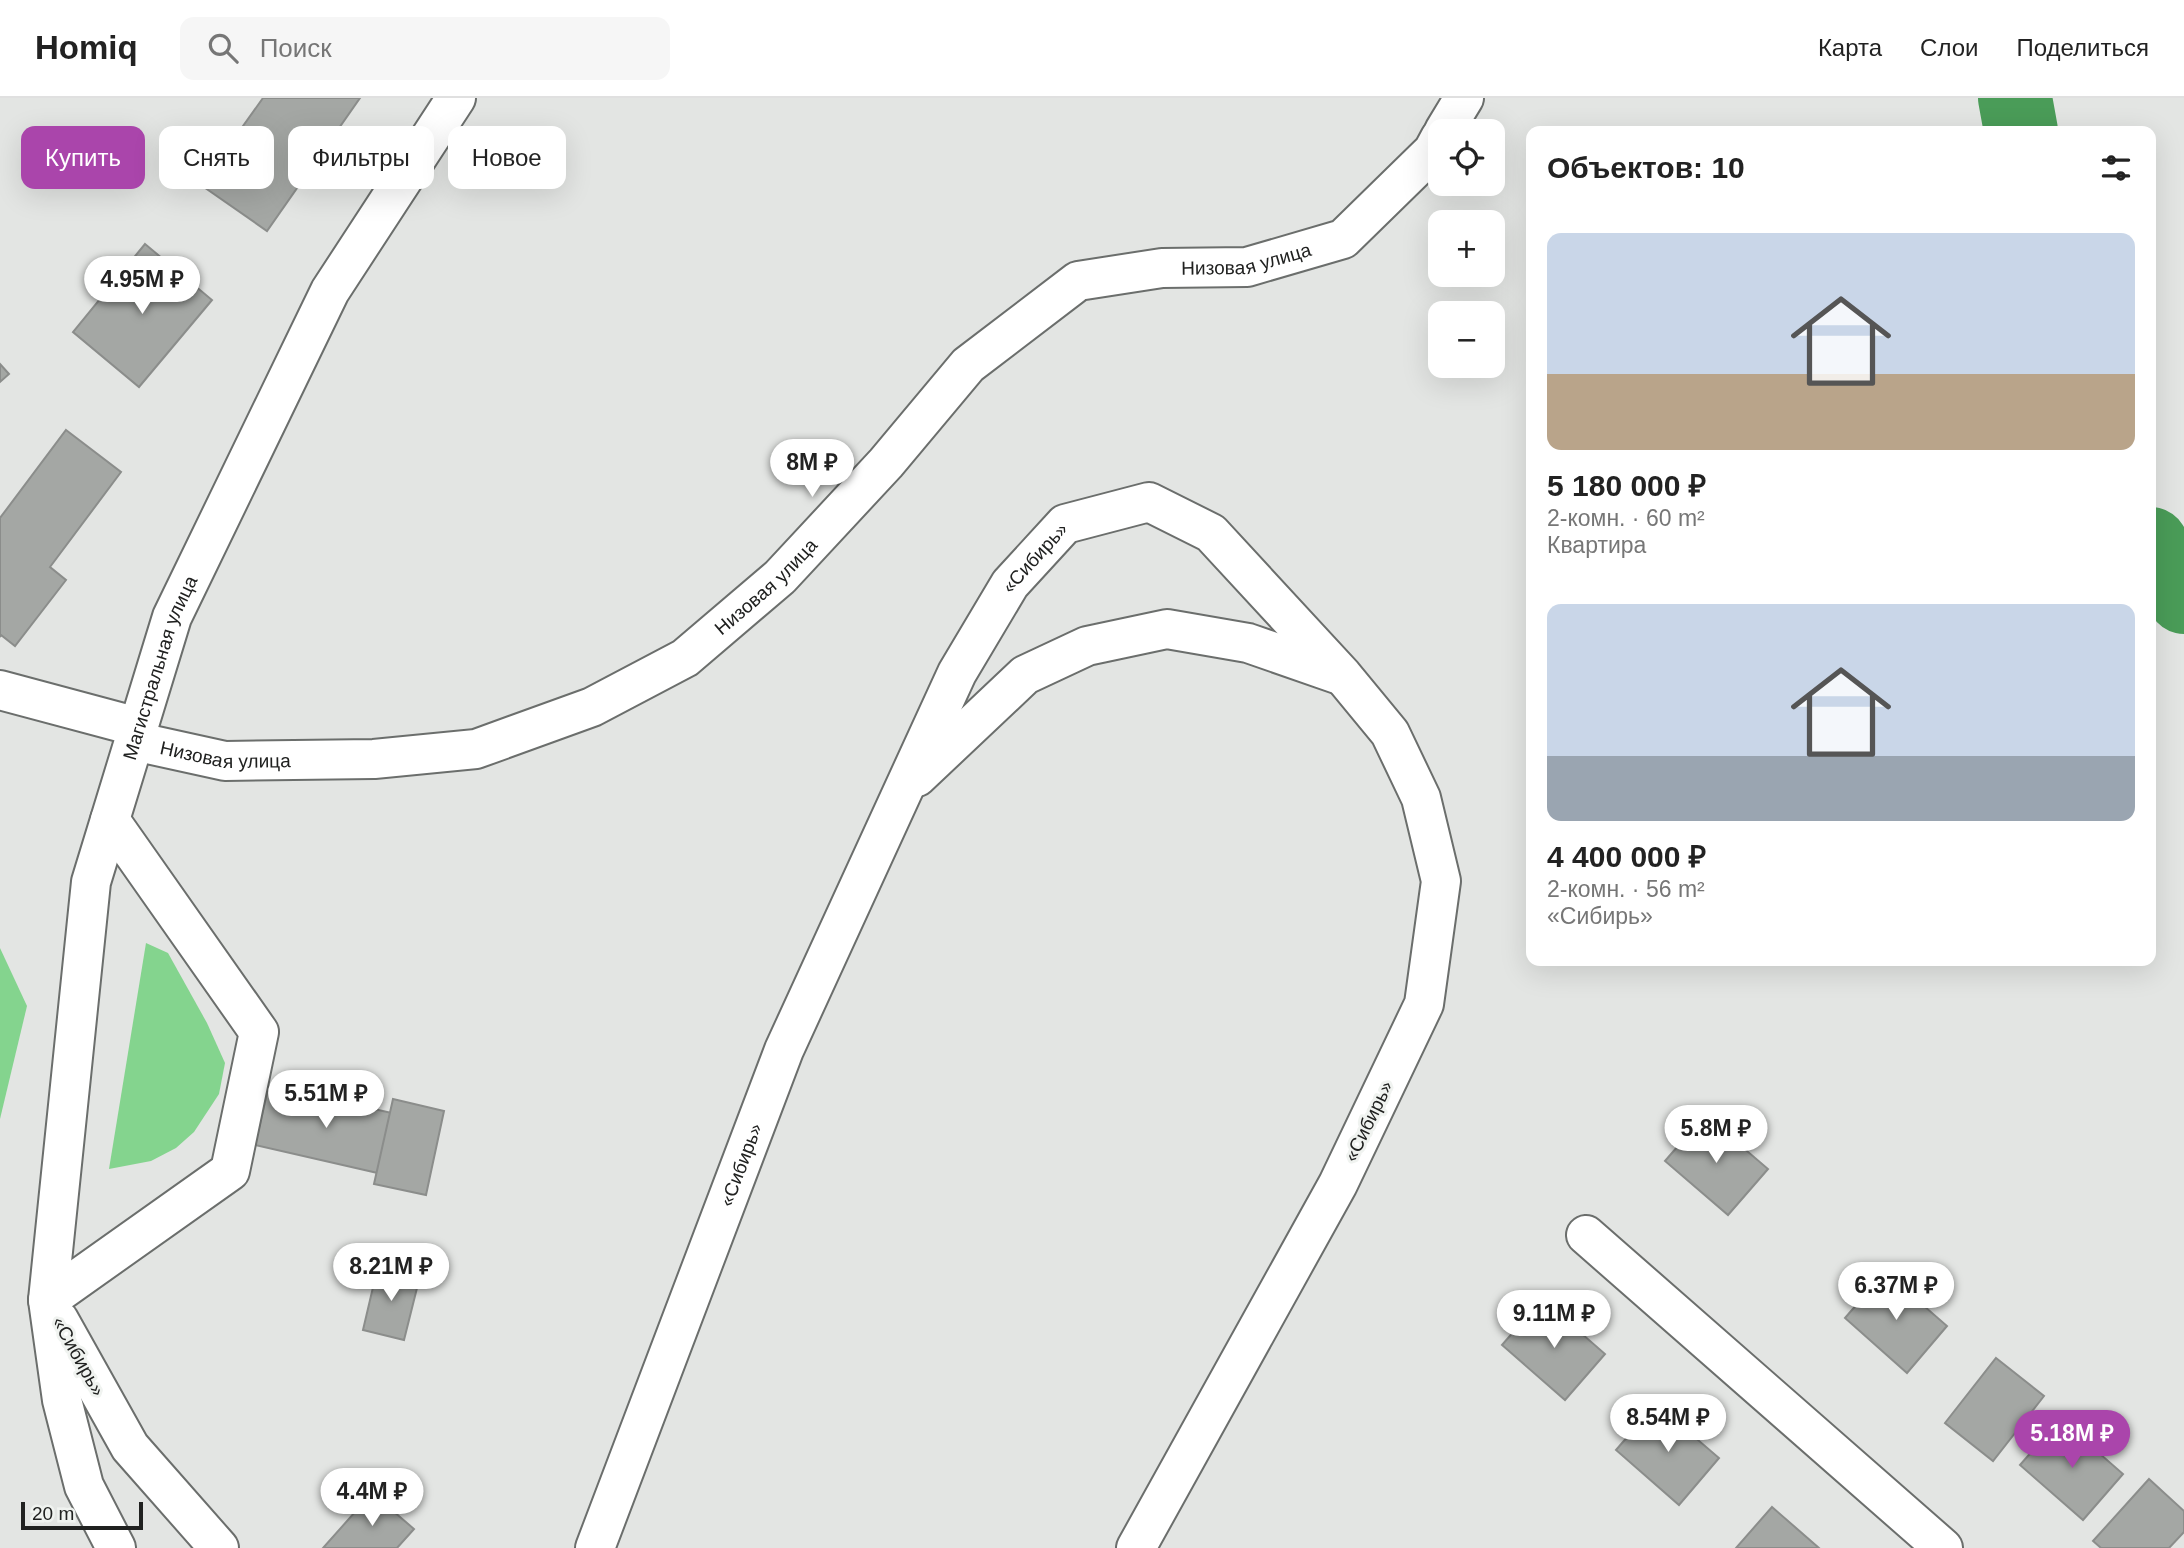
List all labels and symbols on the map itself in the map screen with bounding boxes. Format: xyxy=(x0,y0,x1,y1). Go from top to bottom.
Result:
street label: Низовая улица xyxy=(1181,239,1314,279)
pin: 4.95M ₽ xyxy=(77,256,207,316)
pin: 8M ₽ xyxy=(771,440,853,499)
street label: «Сибирь» xyxy=(997,518,1072,596)
street label: Низовая улица xyxy=(710,534,822,639)
street label: Магистральная улица xyxy=(119,572,202,762)
street label: Низовая улица xyxy=(158,737,291,772)
pin: 5.51M ₽ xyxy=(261,1070,391,1130)
street label: «Сибирь» xyxy=(1340,1077,1397,1165)
pin: 5.8M ₽ xyxy=(1659,1105,1773,1165)
street label: «Сибирь» xyxy=(716,1120,766,1209)
pin: 8.21M ₽ xyxy=(326,1244,456,1303)
pin: 6.37M ₽ xyxy=(1831,1262,1961,1322)
pin: 9.11M ₽ xyxy=(1489,1290,1619,1350)
street label: «Сибирь» xyxy=(48,1313,109,1400)
pin: 8.54M ₽ xyxy=(1603,1394,1733,1454)
pin: 5.18M ₽ xyxy=(2007,1410,2137,1470)
pin: 4.4M ₽ xyxy=(315,1468,429,1528)
scale bar xyxy=(21,1499,144,1531)

